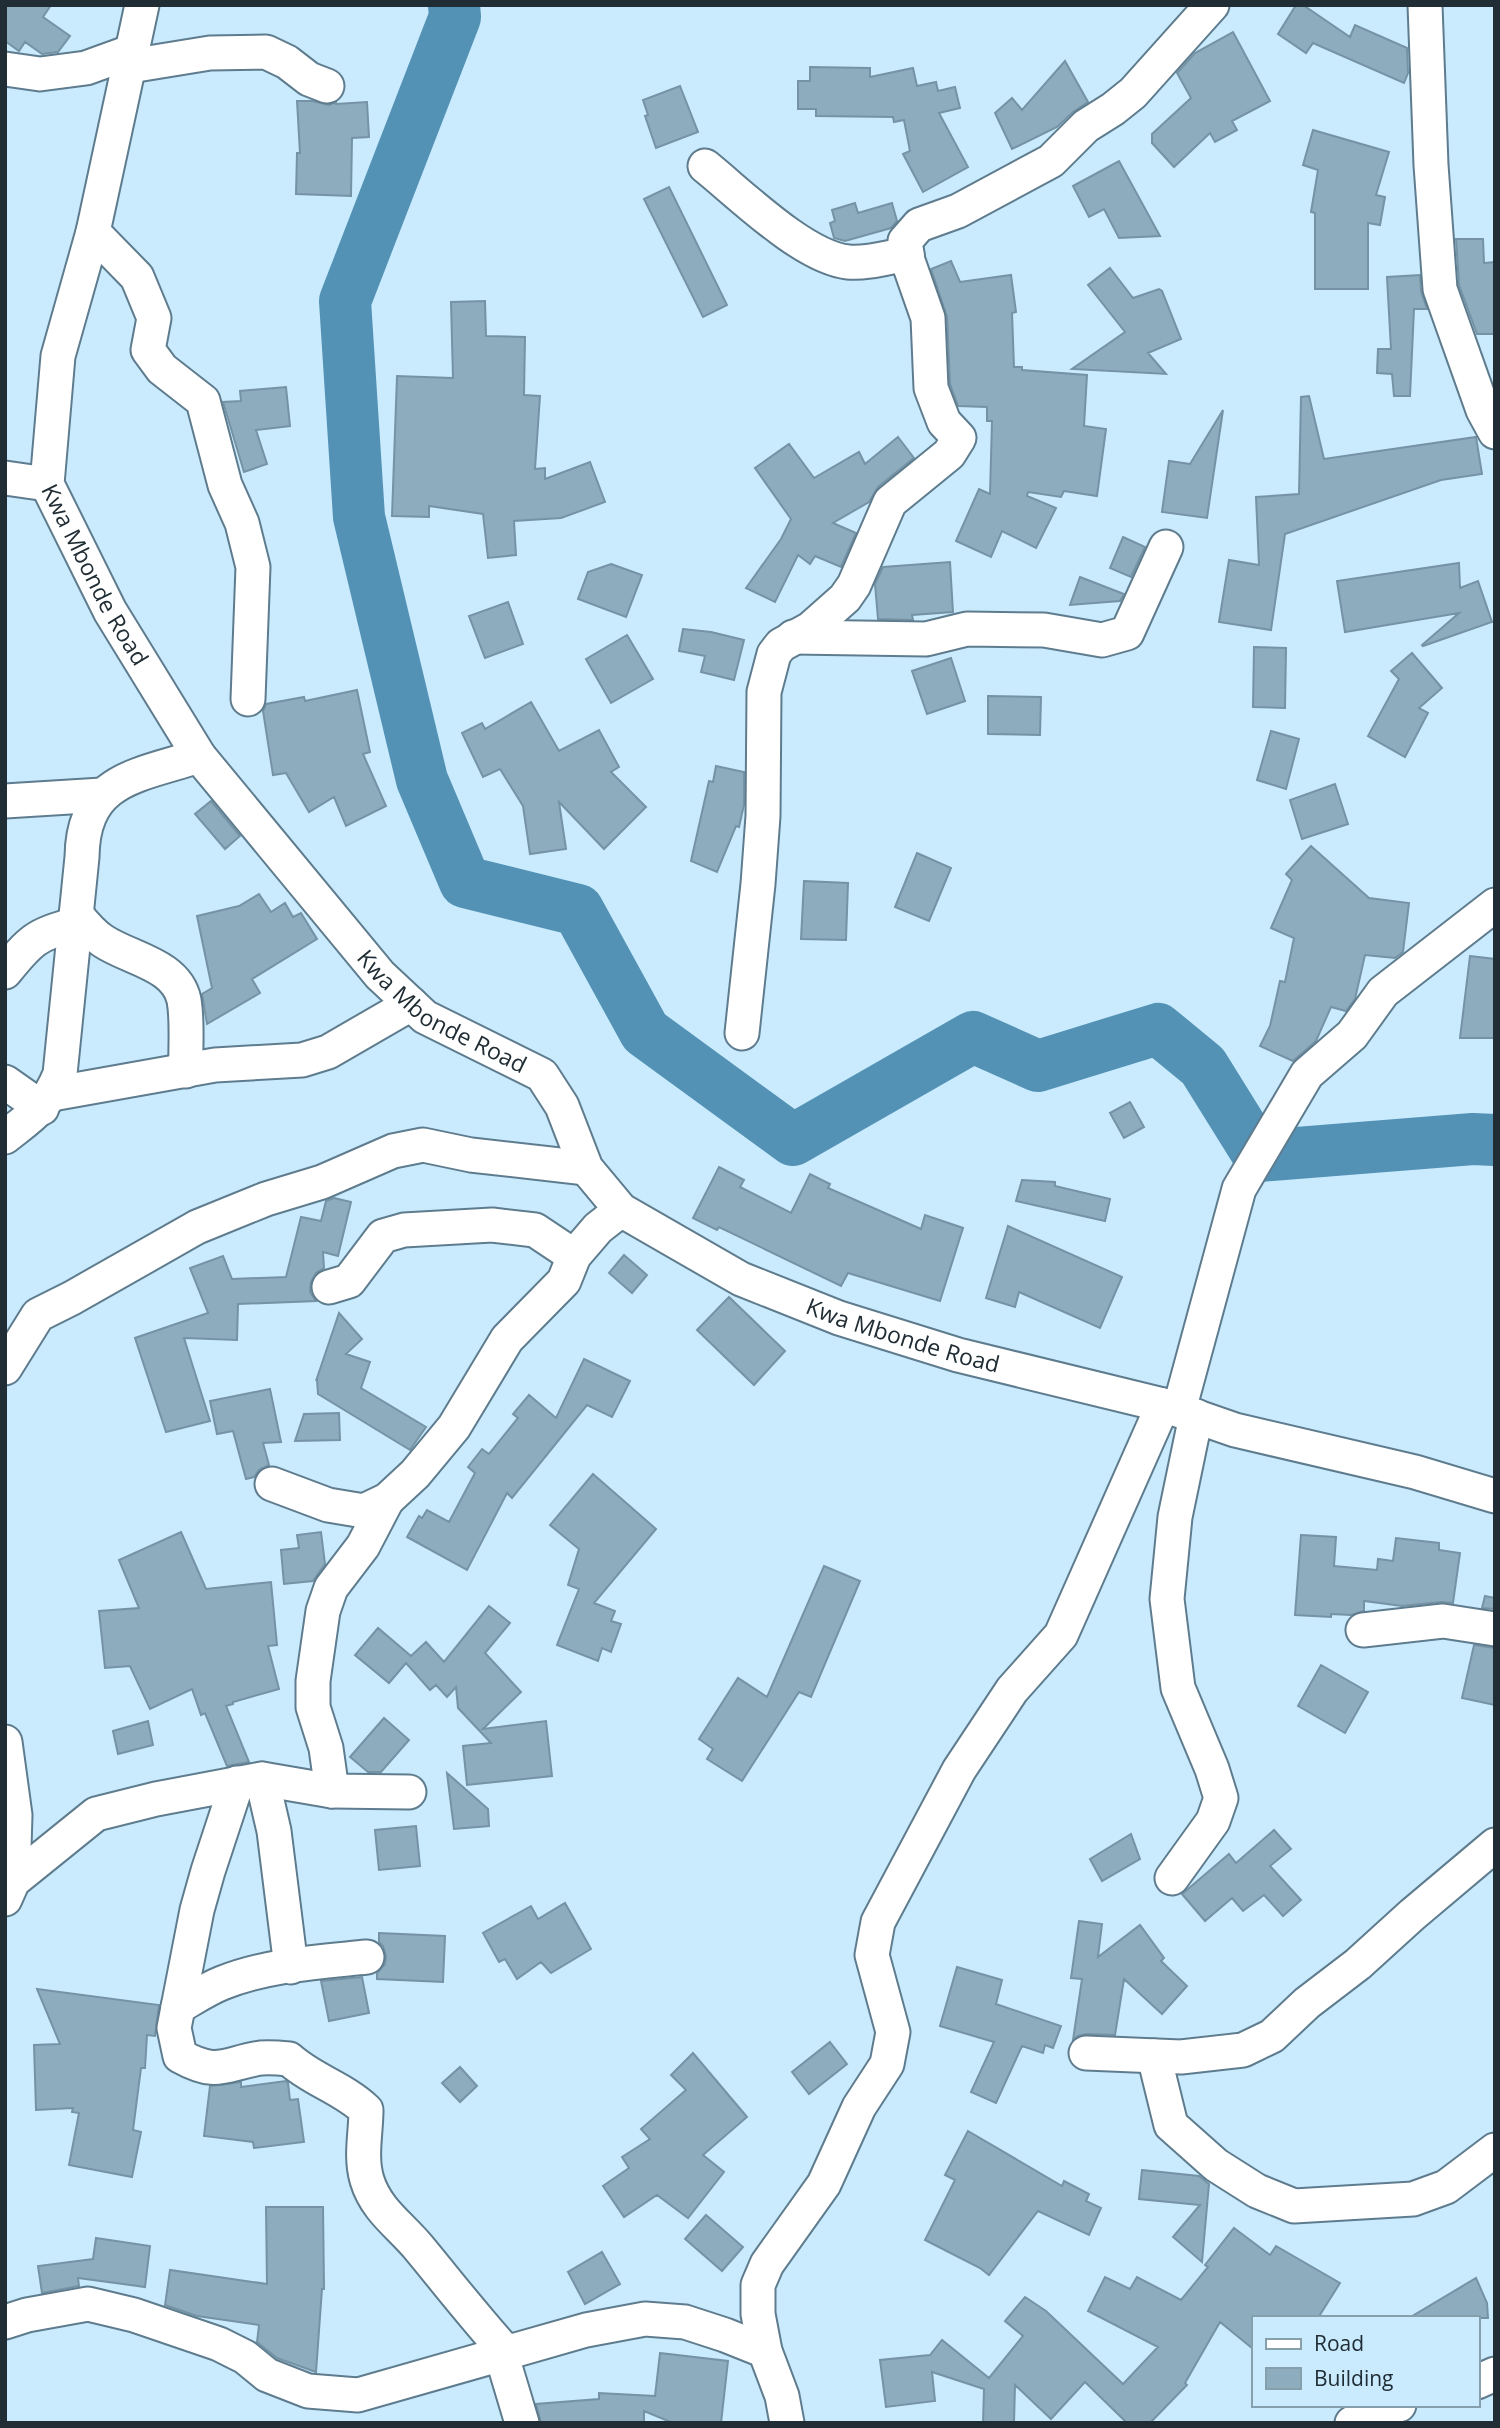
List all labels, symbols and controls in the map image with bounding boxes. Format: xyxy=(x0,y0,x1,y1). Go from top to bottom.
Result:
street label: Kwa Mbonde Road xyxy=(34,478,157,671)
street label: Kwa Mbonde Road xyxy=(350,942,532,1080)
street label: Kwa Mbonde Road xyxy=(802,1290,1003,1380)
legend xyxy=(1252,2316,1479,2407)
text: Road xyxy=(1314,2329,1364,2357)
text: Building xyxy=(1314,2364,1393,2392)

